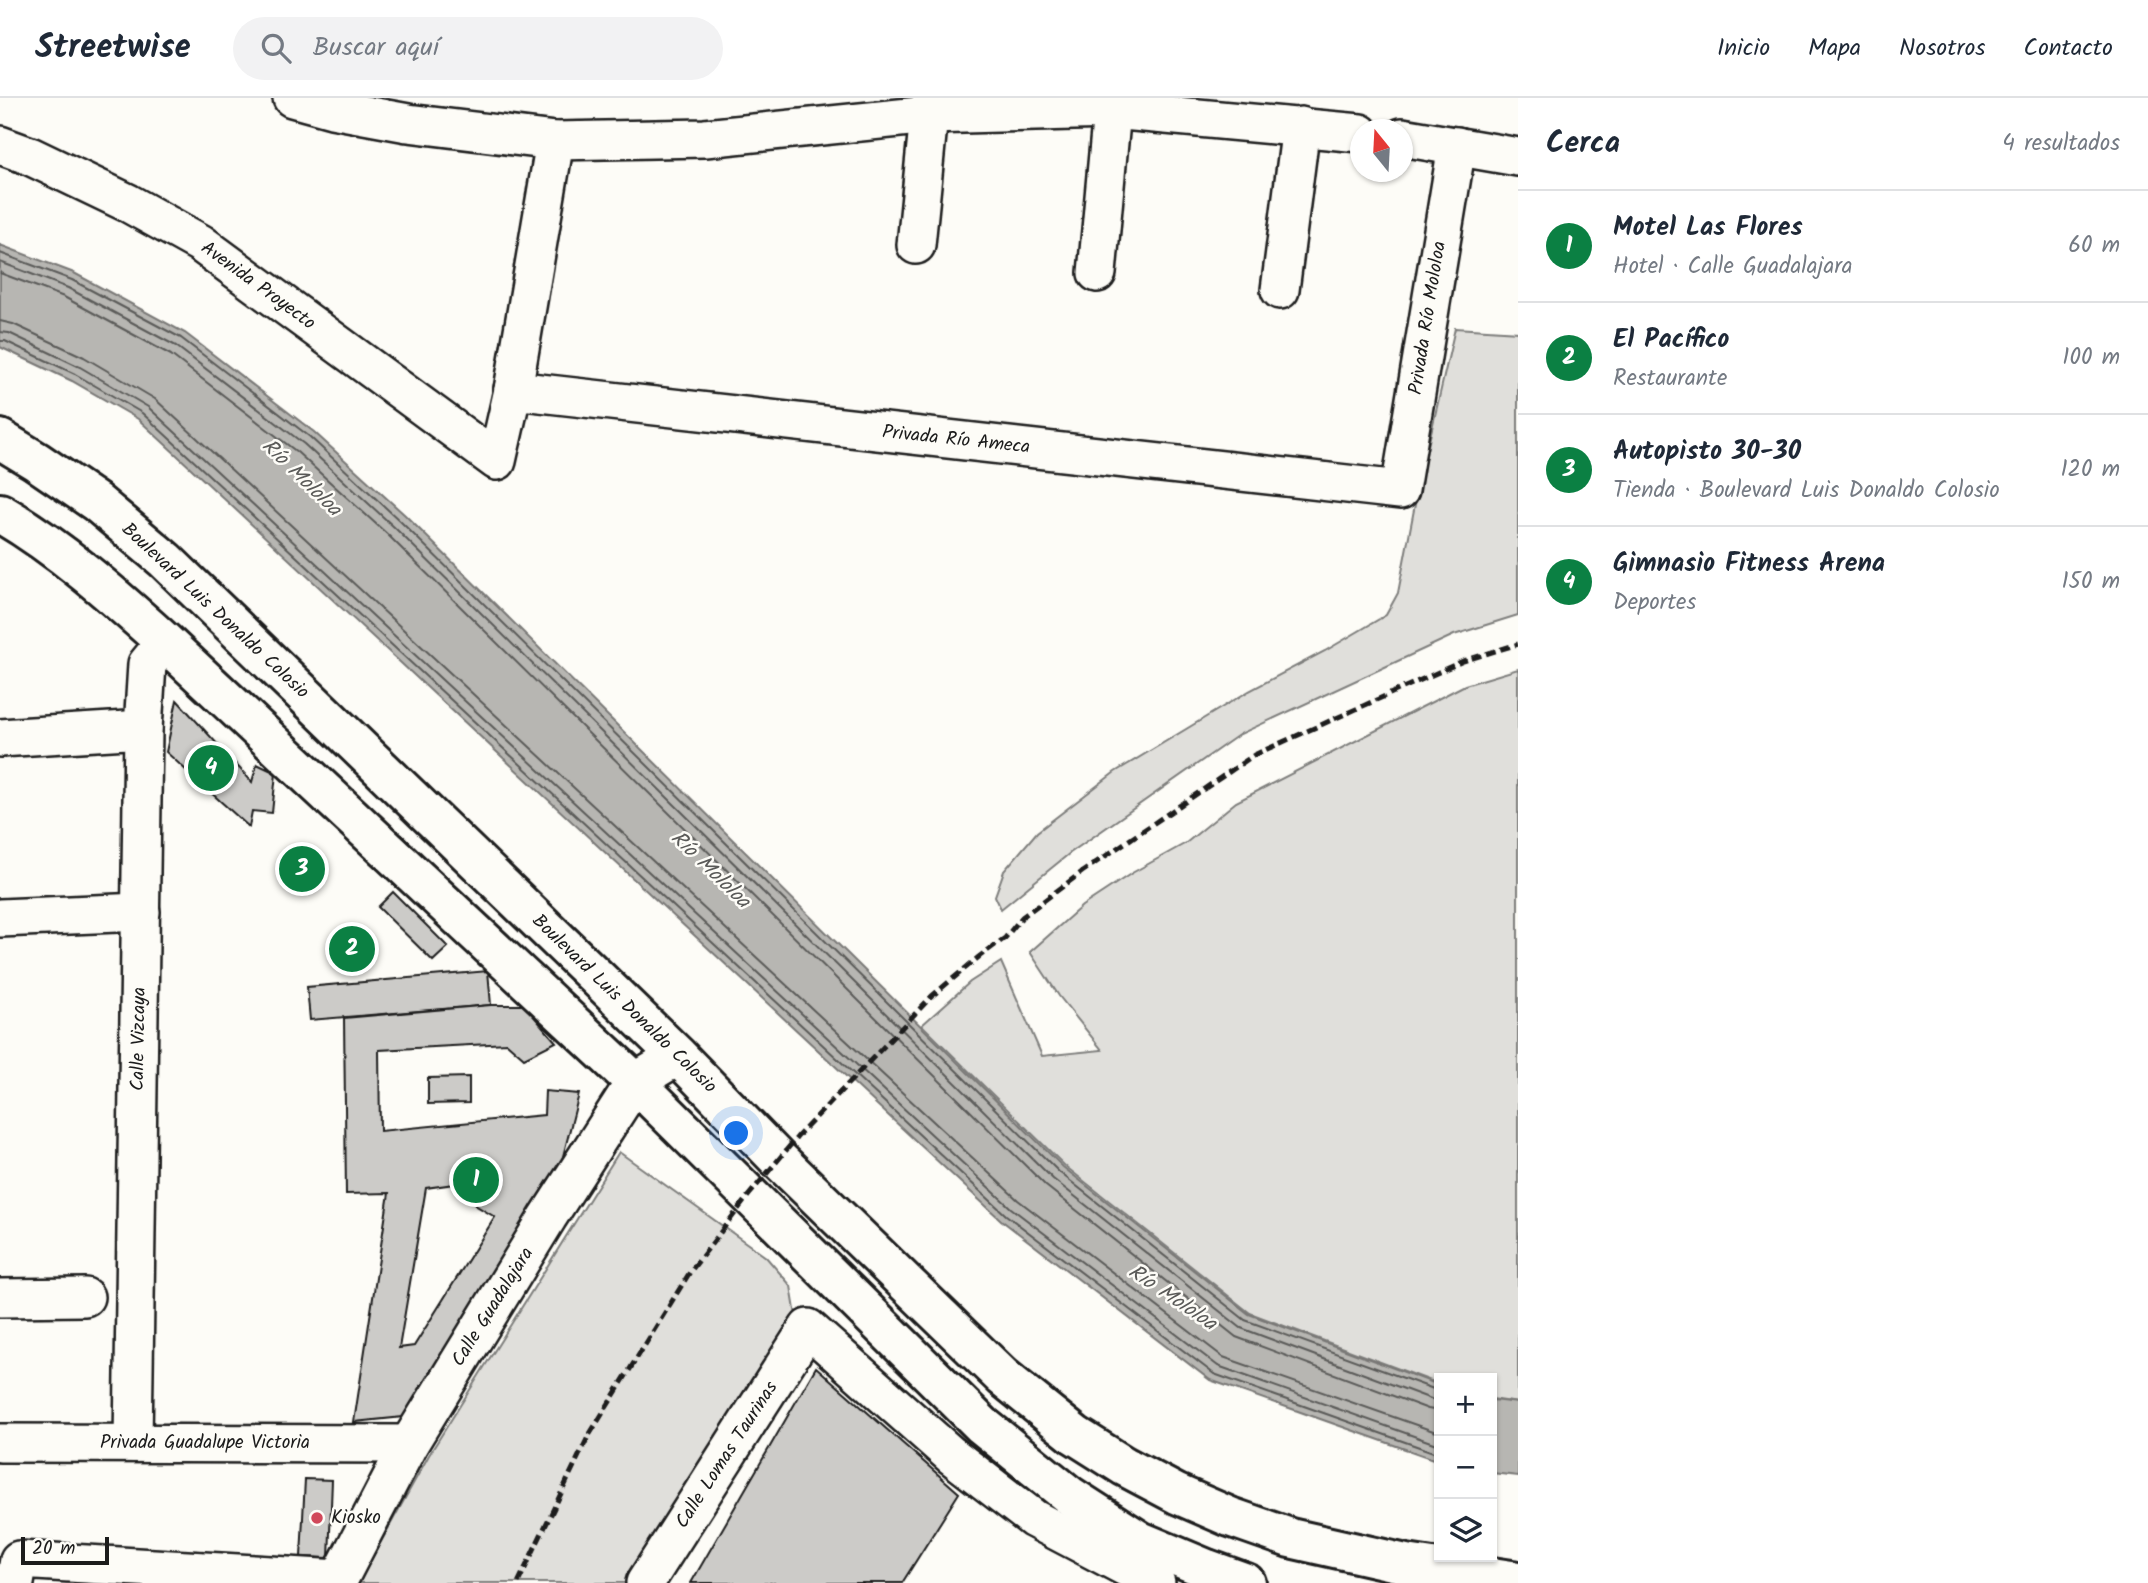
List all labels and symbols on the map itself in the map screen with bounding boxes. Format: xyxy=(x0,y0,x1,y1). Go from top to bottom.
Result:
north arrow xyxy=(1350,119,1413,182)
street label: Avenida Proyecto xyxy=(194,234,322,338)
street label: Privada Río Mololoa xyxy=(1401,239,1455,397)
street label: Privada Río Ameca xyxy=(881,417,1031,463)
water label: Río Mololoa xyxy=(253,431,349,526)
street label: Boulevard Luis Donaldo Colosio xyxy=(114,516,316,706)
pin: 4 xyxy=(188,742,234,794)
water label: Río Mololoa xyxy=(662,823,758,918)
pin: 3 xyxy=(279,843,325,895)
street label: Boulevard Luis Donaldo Colosio xyxy=(524,907,724,1101)
pin: 2 xyxy=(329,923,375,975)
street label: Calle Vizcaya xyxy=(123,987,155,1091)
your location xyxy=(719,1116,753,1150)
pin: 1 xyxy=(453,1154,499,1206)
street label: Calle Guadalajara xyxy=(444,1241,542,1373)
water label: Río Mololoa xyxy=(1121,1256,1224,1340)
street label: Calle Lomas Taurinas xyxy=(668,1375,786,1535)
street label: Privada Guadalupe Victoria xyxy=(100,1428,310,1458)
place label: Kiosko xyxy=(331,1503,381,1533)
marker: Kiosko xyxy=(309,1510,325,1526)
scale bar xyxy=(21,1534,108,1566)

